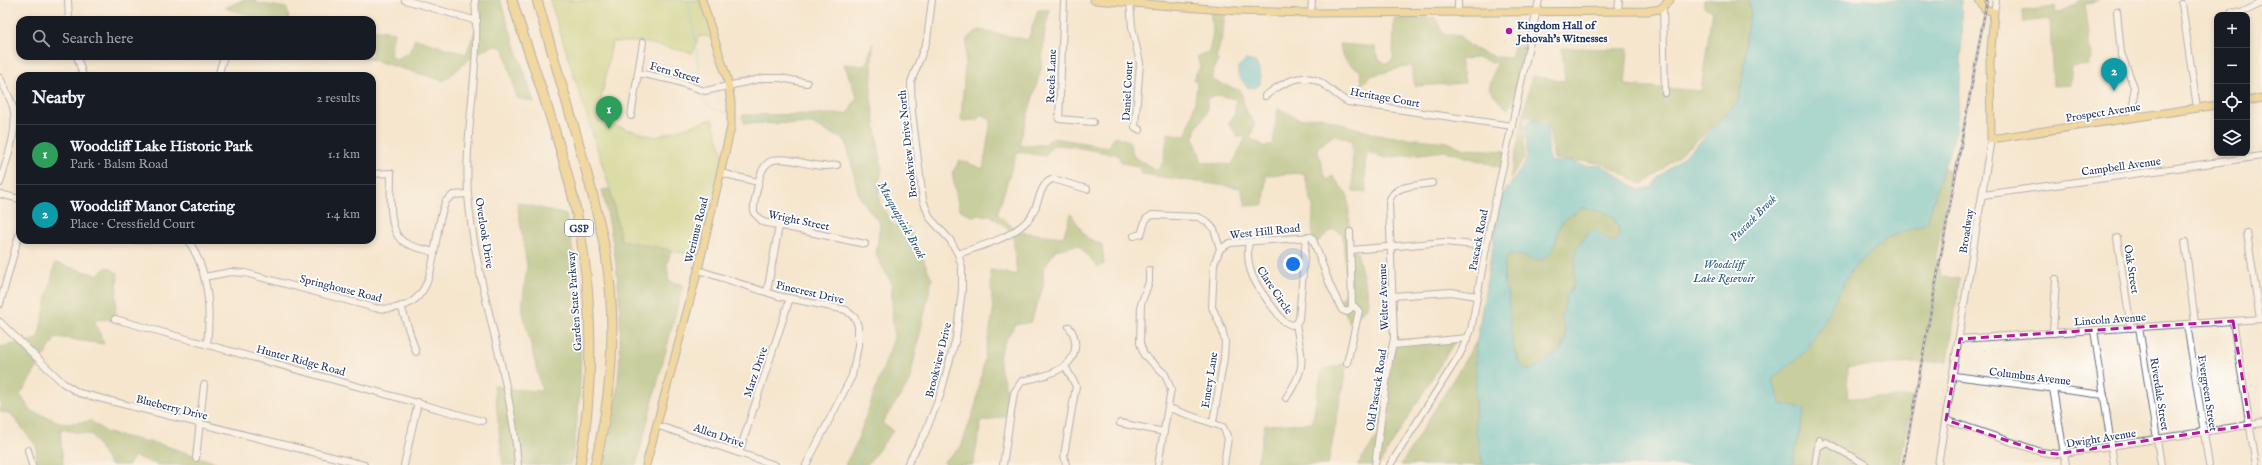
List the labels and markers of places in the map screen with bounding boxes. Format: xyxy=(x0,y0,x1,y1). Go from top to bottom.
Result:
place label: Kingdom Hall of Jehovah's Witnesses xyxy=(1515,19,1607,46)
marker: Kingdom Hall of Jehovah's Witnesses xyxy=(1504,26,1514,36)
pin: 2 xyxy=(2101,58,2127,91)
pin: 1 xyxy=(596,96,622,129)

